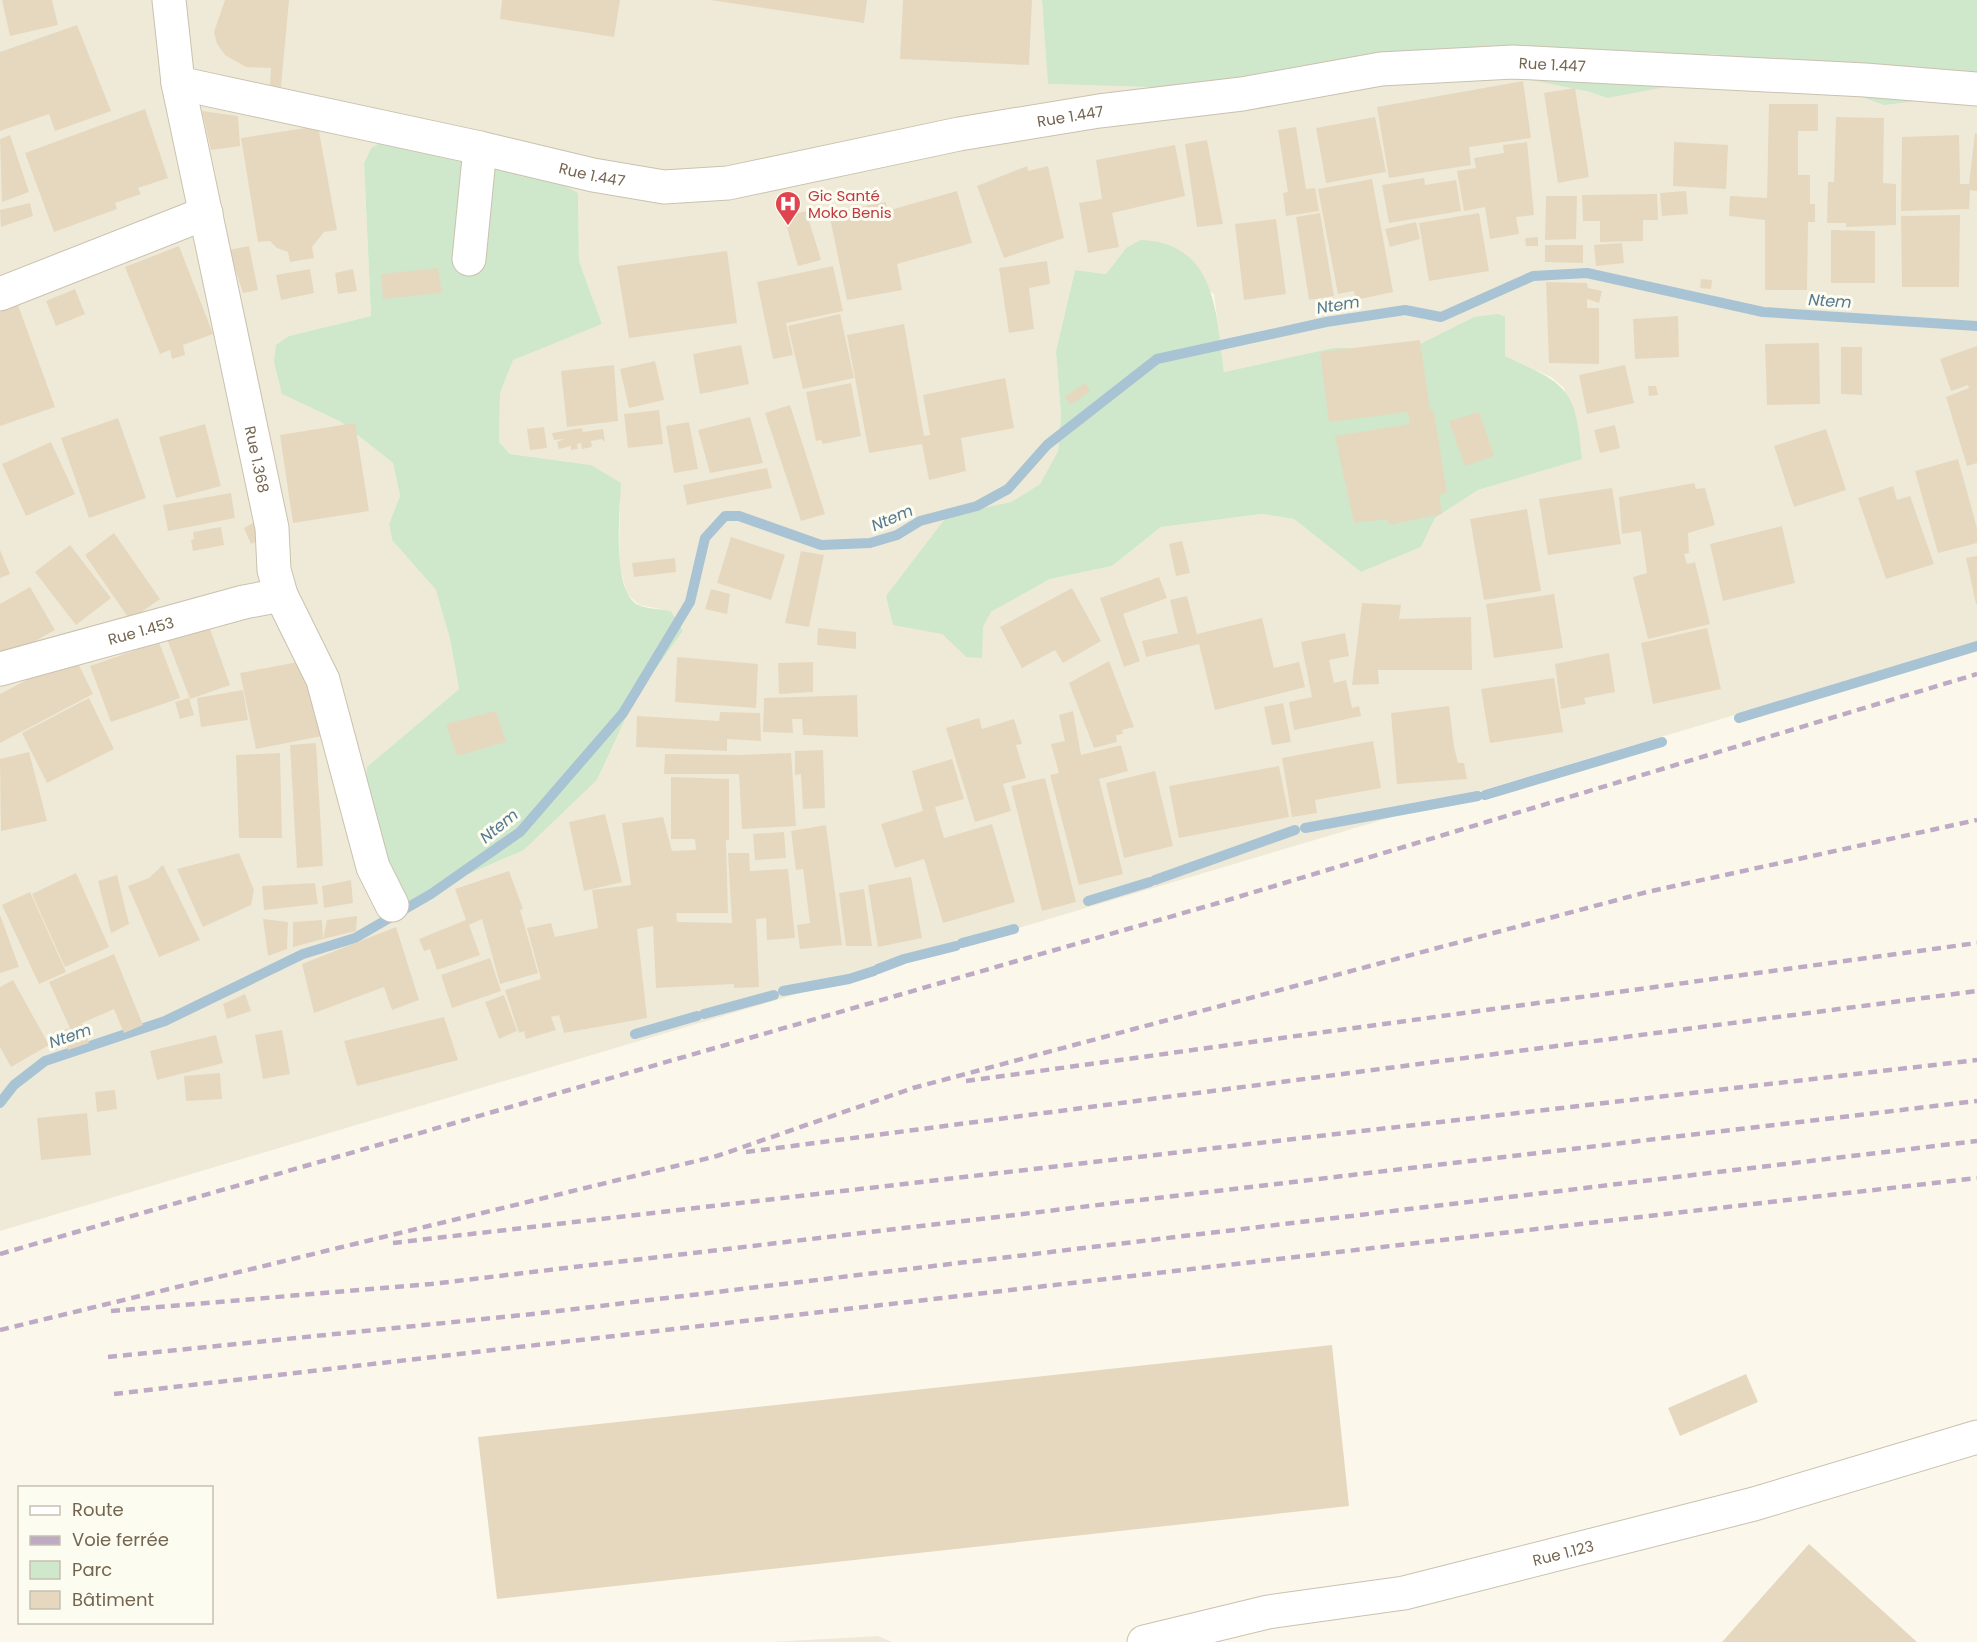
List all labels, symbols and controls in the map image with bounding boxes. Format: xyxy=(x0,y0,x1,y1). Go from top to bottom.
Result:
street label: Rue 1.447 xyxy=(1518,52,1586,76)
street label: Rue 1.447 xyxy=(1035,100,1105,132)
street label: Rue 1.447 xyxy=(557,157,627,191)
place label: Gic Santé Moko Benis xyxy=(808,185,892,223)
hospital icon: Gic Santé Moko Benis xyxy=(773,189,803,227)
water label: Ntem xyxy=(1808,288,1852,314)
water label: Ntem xyxy=(1315,290,1361,320)
street label: Rue 1.368 xyxy=(240,424,275,495)
water label: Ntem xyxy=(867,499,917,537)
street label: Rue 1.453 xyxy=(105,611,176,649)
water label: Ntem xyxy=(475,803,523,849)
water label: Ntem xyxy=(46,1018,94,1054)
legend xyxy=(18,1486,213,1624)
text: Route xyxy=(72,1497,124,1522)
text: Voie ferrée xyxy=(72,1527,169,1552)
street label: Rue 1.123 xyxy=(1530,1535,1596,1570)
text: Parc xyxy=(72,1557,112,1582)
text: Bâtiment xyxy=(72,1587,154,1612)

